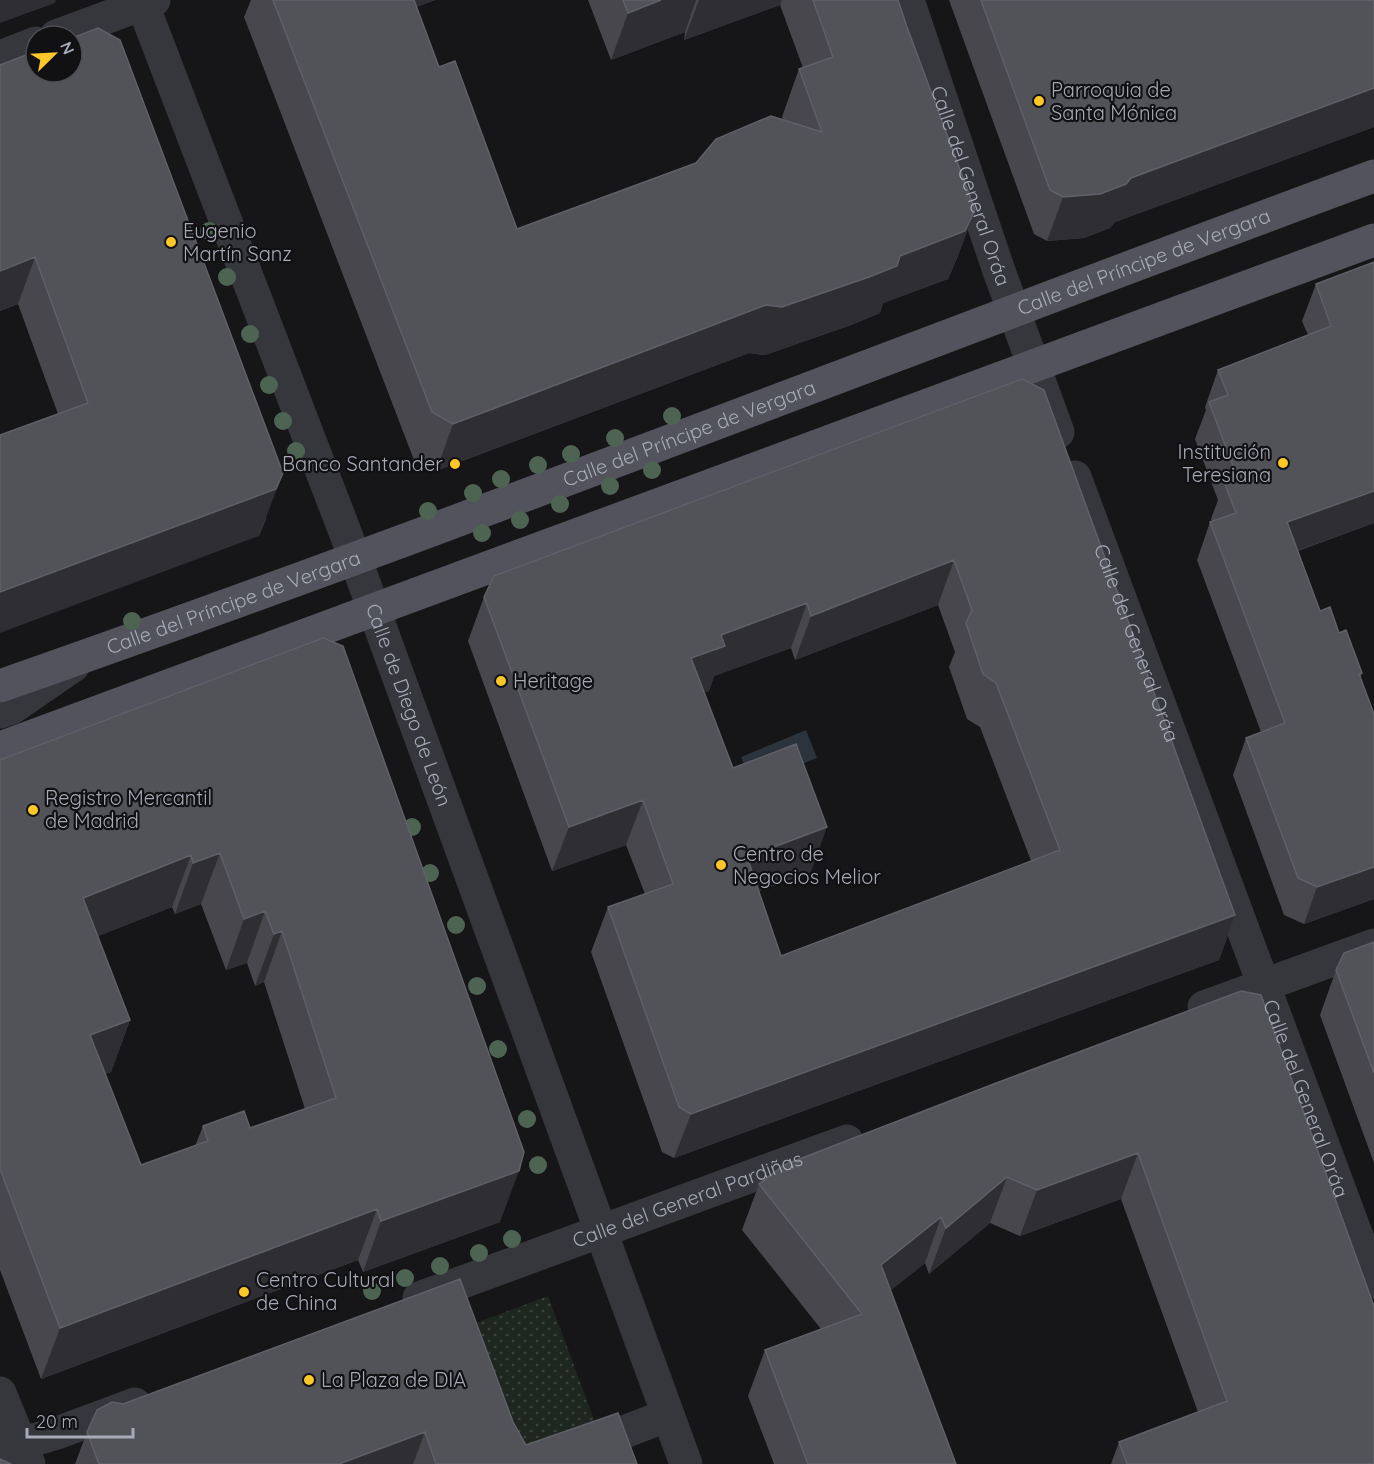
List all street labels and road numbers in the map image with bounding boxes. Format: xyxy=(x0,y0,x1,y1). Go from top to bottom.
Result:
street label: Calle del General Oráa xyxy=(926,82,1016,289)
street label: Calle del Príncipe de Vergara xyxy=(1014,203,1274,320)
street label: Calle del Príncipe de Vergara xyxy=(559,374,819,492)
street label: Calle del General Oráa xyxy=(1089,540,1185,745)
street label: Calle del Príncipe de Vergara xyxy=(103,545,364,659)
street label: Calle de Diego de León xyxy=(361,600,458,809)
street label: Calle del General Oráa xyxy=(1258,996,1355,1201)
street label: Calle del General Pardiñas xyxy=(569,1145,806,1253)

